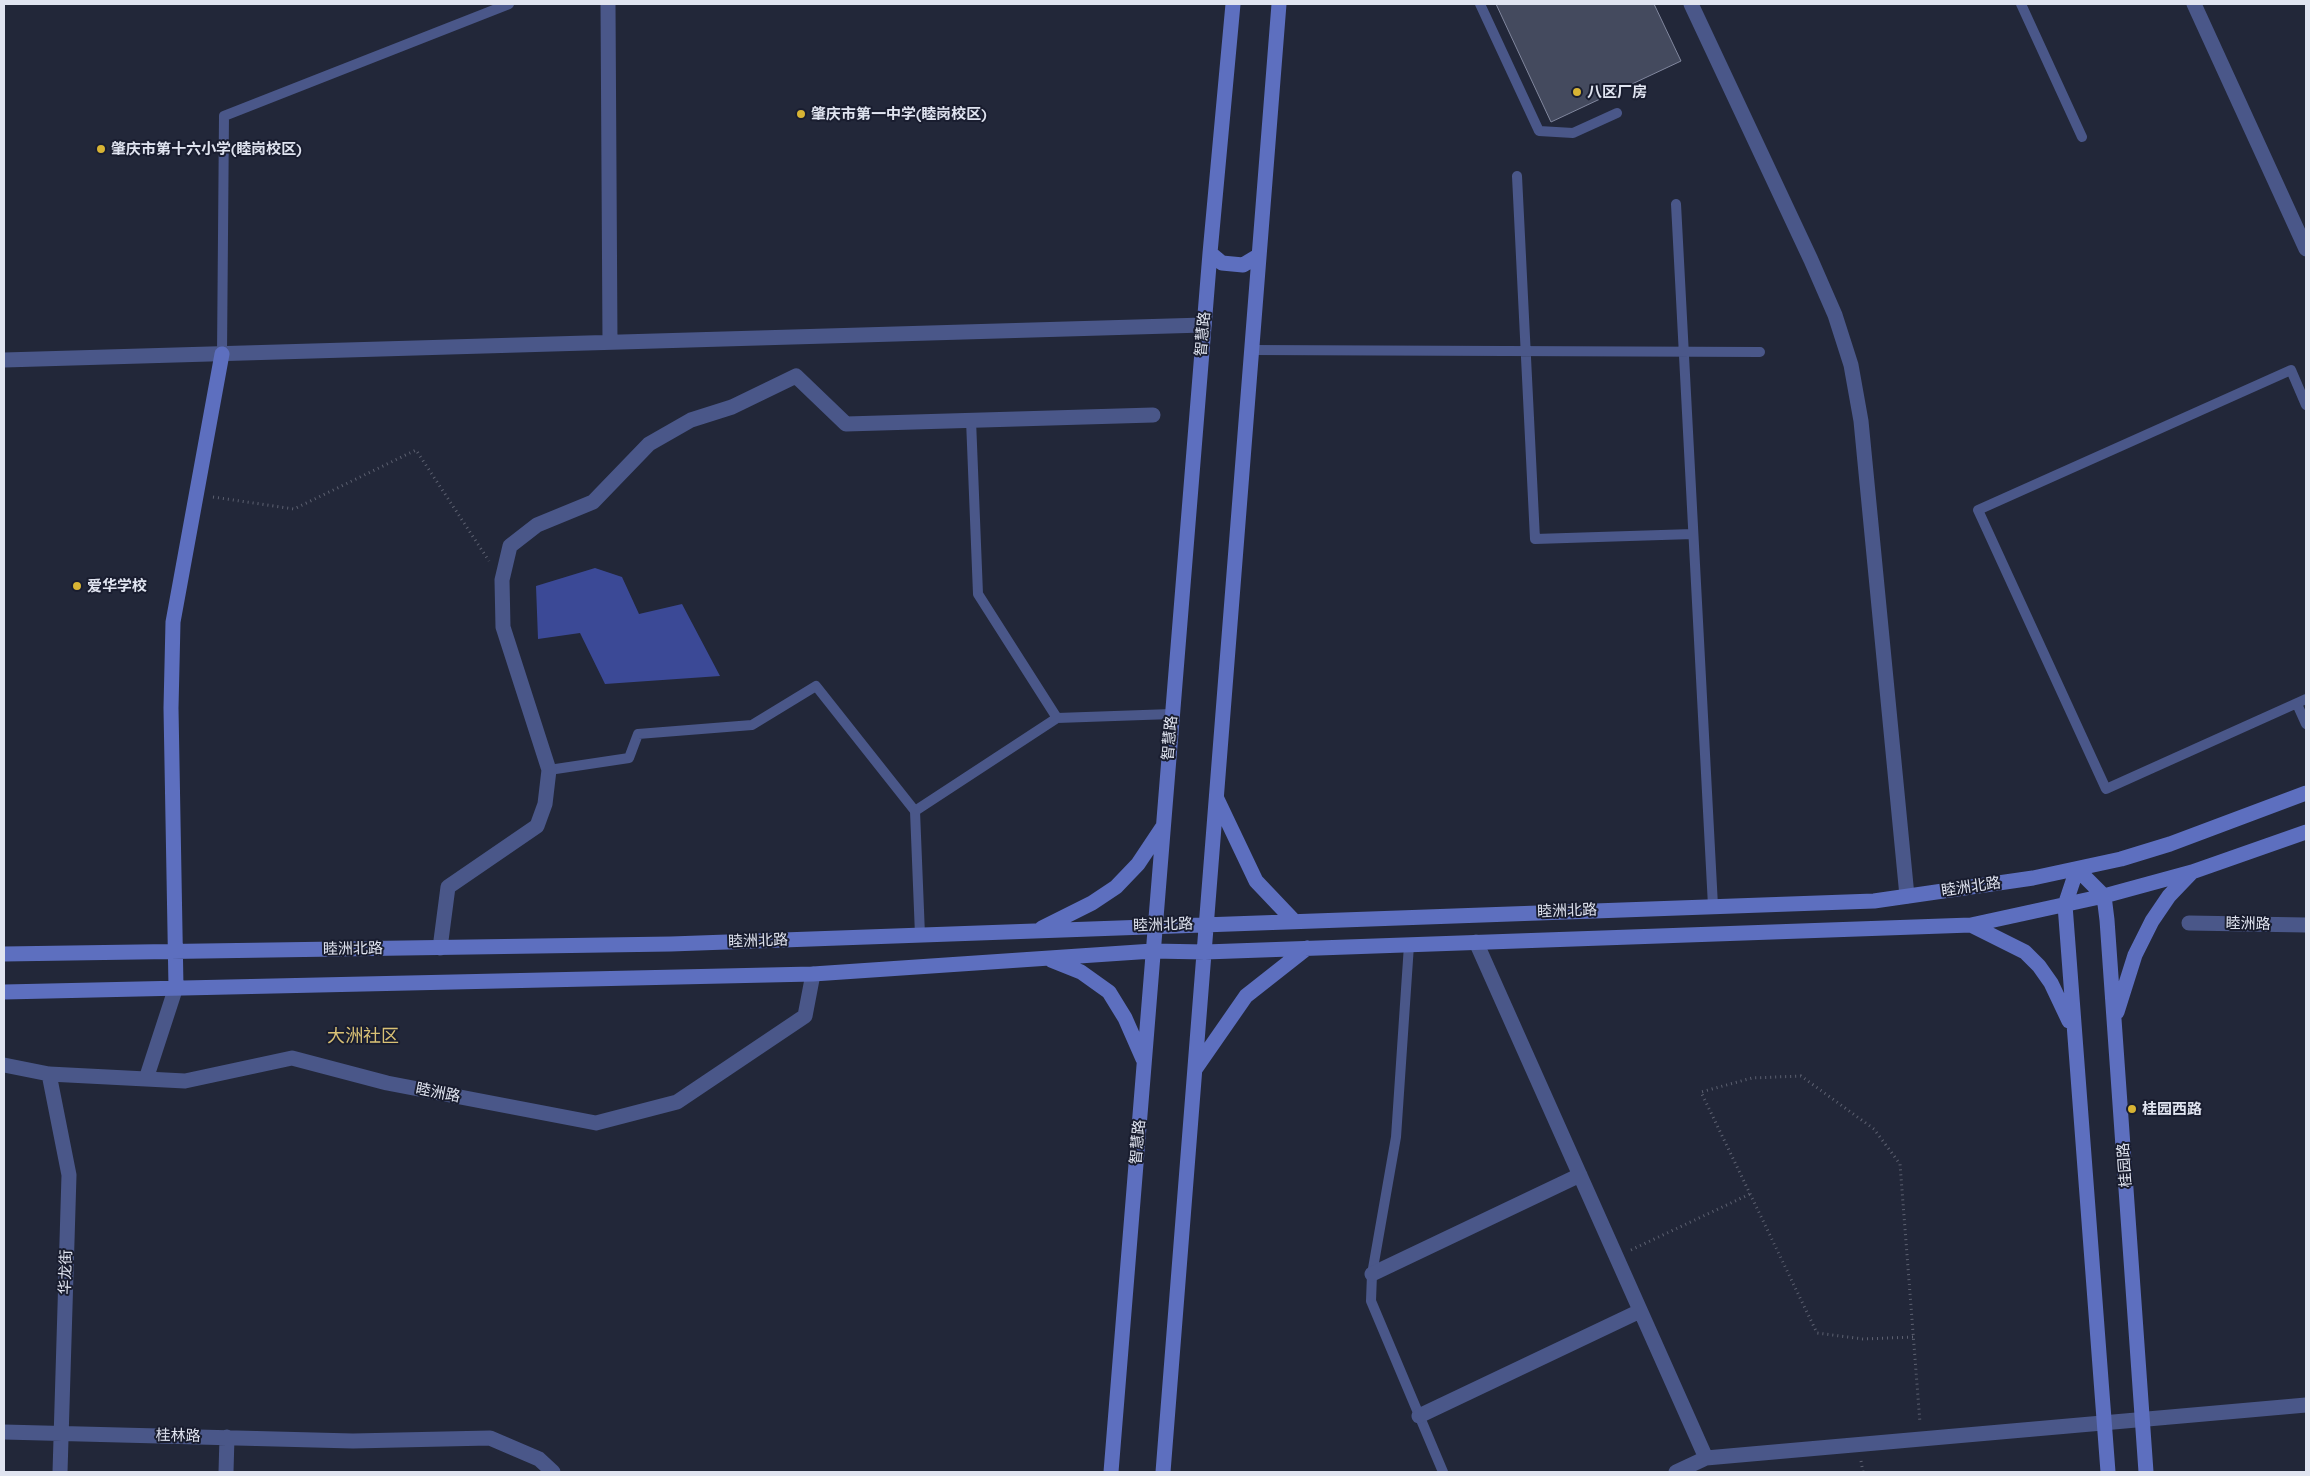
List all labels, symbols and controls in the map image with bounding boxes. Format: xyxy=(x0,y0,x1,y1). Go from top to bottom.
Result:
place label: 八区厂房 xyxy=(1587,83,1647,101)
marker: 八区厂房 xyxy=(1571,86,1583,98)
place label: 肇庆市第一中学(睦岗校区) xyxy=(811,105,987,123)
marker: 肇庆市第一中学(睦岗校区) xyxy=(795,108,807,120)
place label: 肇庆市第十六小学(睦岗校区) xyxy=(111,140,302,158)
marker: 肇庆市第十六小学(睦岗校区) xyxy=(95,143,107,155)
street label: 智慧路 xyxy=(1192,311,1214,357)
place label: 爱华学校 xyxy=(87,577,147,595)
marker: 爱华学校 xyxy=(71,580,83,592)
street label: 智慧路 xyxy=(1159,715,1181,761)
street label: 睦洲北路 xyxy=(1940,874,2002,900)
street label: 睦洲北路 xyxy=(1537,901,1597,921)
street label: 睦洲北路 xyxy=(1133,915,1193,935)
street label: 睦洲路 xyxy=(2225,915,2271,933)
street label: 睦洲北路 xyxy=(728,931,788,951)
street label: 睦洲北路 xyxy=(323,939,383,959)
district label: 大洲社区 xyxy=(327,1026,399,1048)
street label: 睦洲路 xyxy=(414,1080,462,1106)
place label: 桂园西路 xyxy=(2142,1100,2202,1118)
marker: 桂园西路 xyxy=(2126,1103,2138,1115)
street label: 智慧路 xyxy=(1127,1119,1149,1165)
street label: 桂园路 xyxy=(2114,1142,2136,1188)
street label: 华龙街 xyxy=(56,1249,76,1295)
street label: 桂林路 xyxy=(155,1427,201,1445)

